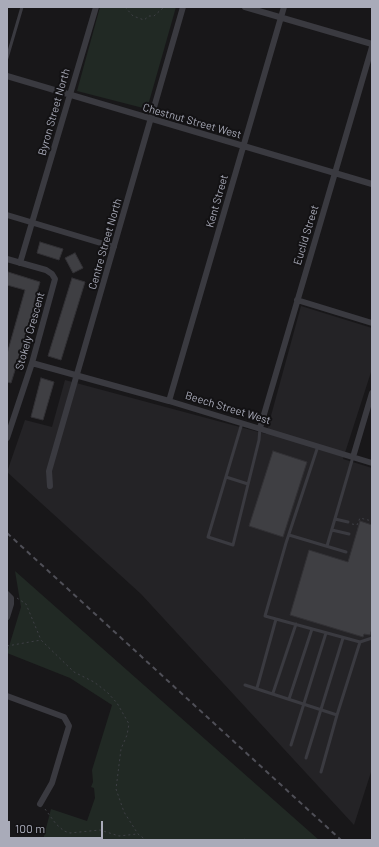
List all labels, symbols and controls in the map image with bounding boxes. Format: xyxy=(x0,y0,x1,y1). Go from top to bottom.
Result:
street label: Byron Street North xyxy=(35,67,73,157)
street label: Chestnut Street West xyxy=(141,101,243,141)
street label: Kent Street xyxy=(203,173,231,229)
street label: Centre Street North xyxy=(86,197,124,291)
street label: Euclid Street xyxy=(291,204,321,266)
street label: Stokely Crescent xyxy=(13,291,47,371)
street label: Beech Street West xyxy=(184,389,272,427)
scale bar xyxy=(10,813,105,839)
text: 100 m xyxy=(15,821,45,835)

